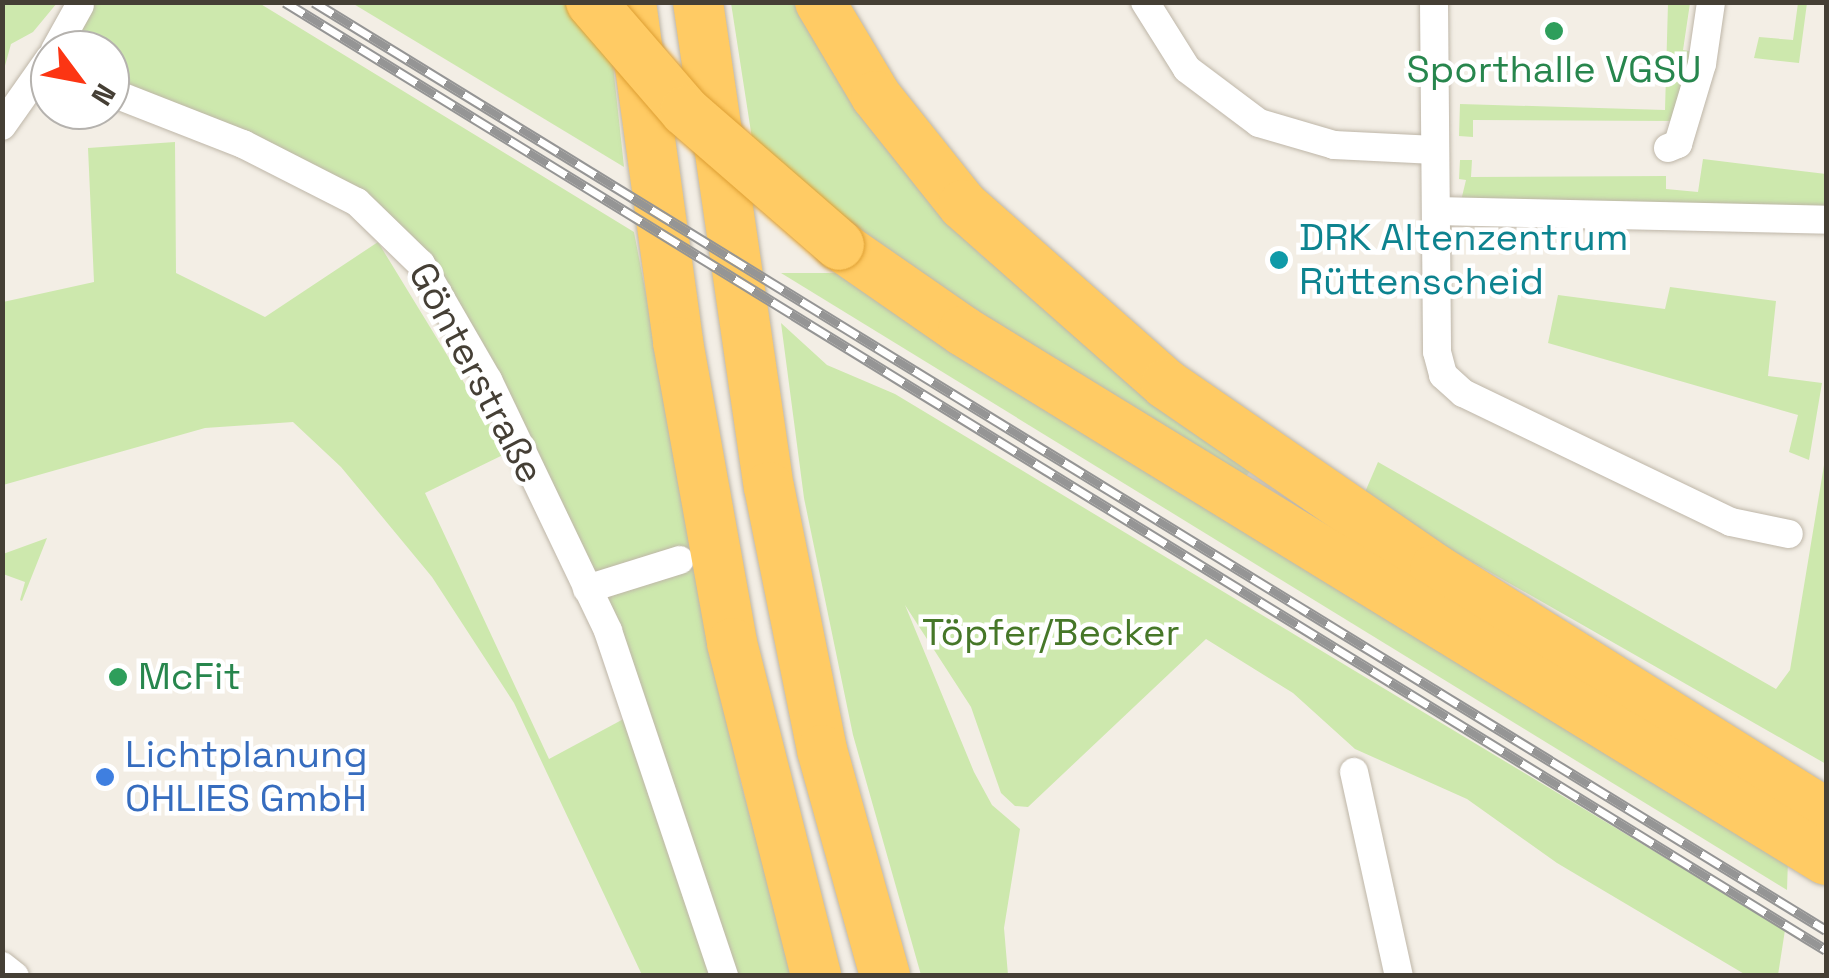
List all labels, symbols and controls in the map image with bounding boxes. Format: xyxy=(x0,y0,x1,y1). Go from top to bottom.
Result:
marker: Sporthalle VGSU xyxy=(1543,20,1565,42)
north arrow xyxy=(30,30,130,130)
place label: Sporthalle VGSU xyxy=(1406,47,1702,93)
text: N xyxy=(84,77,124,112)
place label: DRK Altenzentrum Rüttenscheid xyxy=(1299,215,1629,304)
marker: DRK Altenzentrum Rüttenscheid xyxy=(1268,249,1290,271)
street label: Gönterstraße xyxy=(399,255,553,491)
park label: Töpfer/Becker xyxy=(922,610,1180,656)
place label: McFit xyxy=(138,654,241,700)
marker: McFit xyxy=(107,666,129,688)
place label: Lichtplanung OHLIES GmbH xyxy=(125,732,368,822)
marker: Lichtplanung OHLIES GmbH xyxy=(94,766,116,788)

